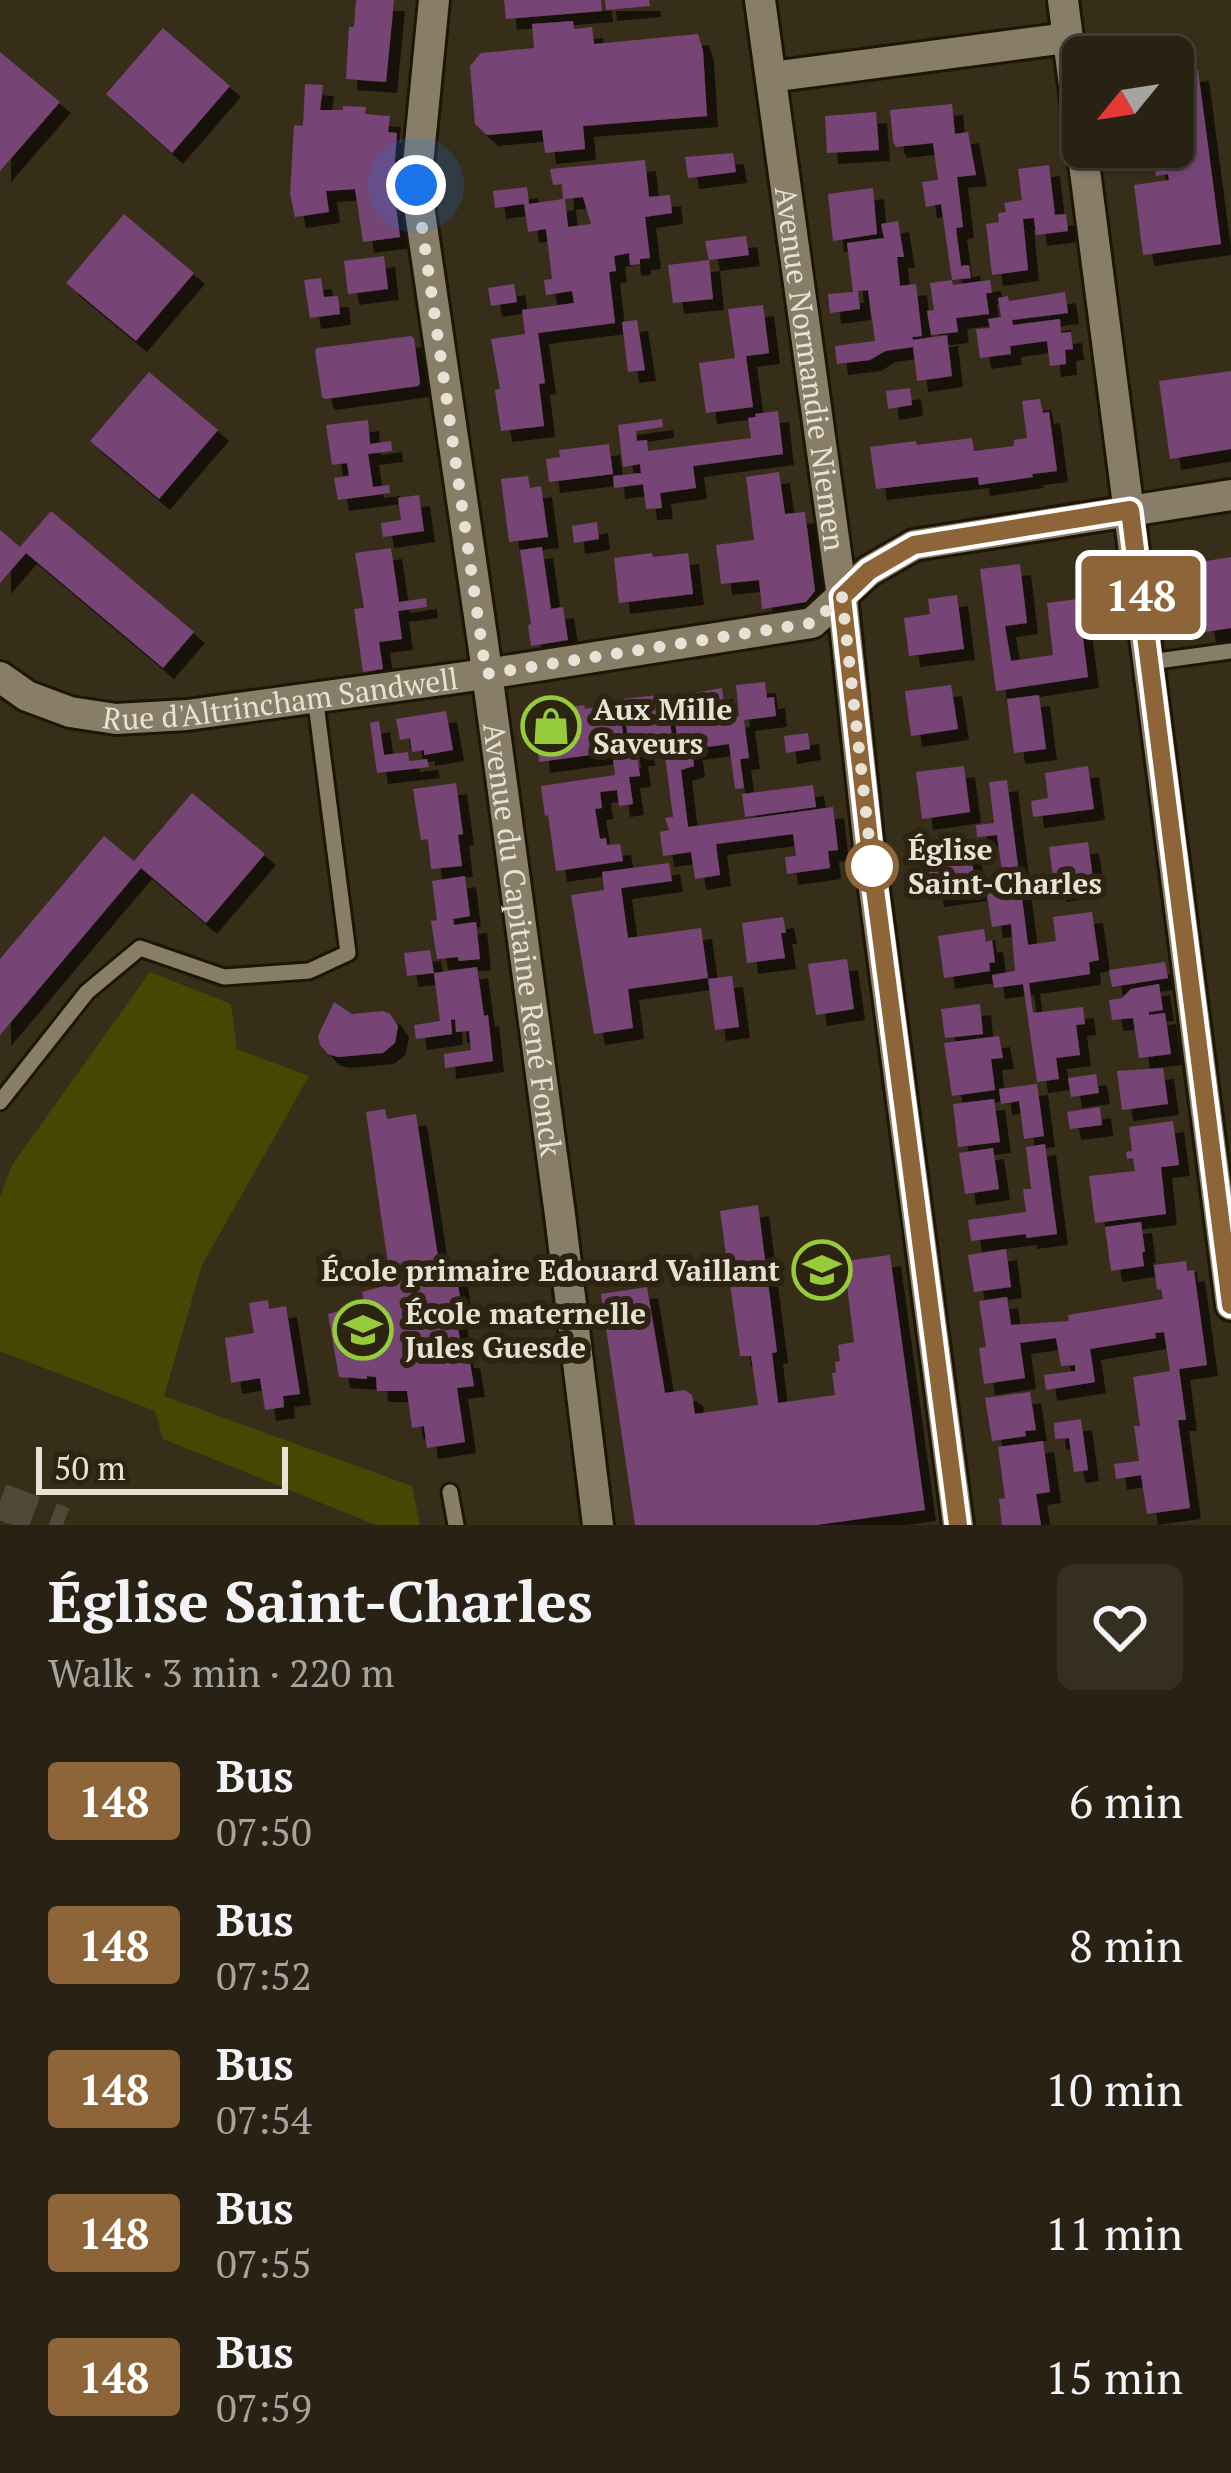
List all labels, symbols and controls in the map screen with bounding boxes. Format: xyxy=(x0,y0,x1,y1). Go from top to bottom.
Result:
north arrow xyxy=(1062,36,1194,168)
map controls xyxy=(1062,36,1194,168)
your location xyxy=(386,155,446,215)
street label: Avenue Normandie Niemen xyxy=(766,184,855,553)
line badge: 148 xyxy=(1072,556,1210,634)
text: 148 xyxy=(1105,567,1177,623)
street label: Rue d'Altrincham Sandwell xyxy=(100,658,461,740)
place label: Aux Mille Saveurs xyxy=(593,689,732,763)
shop icon: Aux Mille Saveurs xyxy=(520,695,582,757)
street label: Avenue du Capitaine René Fonck xyxy=(474,720,572,1159)
place label: Église Saint-Charles xyxy=(908,829,1102,903)
marker: Église Saint-Charles xyxy=(847,841,897,891)
school or university icon: École primaire Edouard Vaillant xyxy=(791,1239,853,1301)
place label: École primaire Edouard Vaillant xyxy=(321,1250,780,1290)
place label: École maternelle Jules Guesde xyxy=(405,1293,646,1367)
school or university icon: École maternelle Jules Guesde xyxy=(332,1299,394,1361)
scale bar xyxy=(36,1441,288,1494)
text: 50 m xyxy=(54,1446,126,1489)
text: Église Saint-Charles xyxy=(48,1563,593,1638)
button: heart xyxy=(1057,1564,1183,1690)
text: Walk · 3 min · 220 m xyxy=(48,1646,394,1698)
text: Bus xyxy=(216,1745,294,1805)
text: 6 min xyxy=(1069,1771,1183,1831)
text: 148 xyxy=(78,1773,150,1829)
text: 07:50 xyxy=(216,1805,312,1857)
text: Bus xyxy=(216,1889,294,1949)
text: 8 min xyxy=(1069,1915,1183,1975)
text: 148 xyxy=(78,1917,150,1973)
text: 07:52 xyxy=(216,1949,312,2001)
text: Bus xyxy=(216,2033,294,2093)
text: 10 min xyxy=(1045,2059,1183,2119)
text: 148 xyxy=(78,2061,150,2117)
text: 07:54 xyxy=(216,2093,312,2145)
text: Bus xyxy=(216,2177,294,2237)
text: 11 min xyxy=(1045,2203,1183,2263)
text: 148 xyxy=(78,2205,150,2261)
text: 07:55 xyxy=(216,2237,312,2289)
text: Bus xyxy=(216,2321,294,2381)
text: 15 min xyxy=(1045,2347,1183,2407)
text: 148 xyxy=(78,2349,150,2405)
text: 07:59 xyxy=(216,2381,312,2433)

